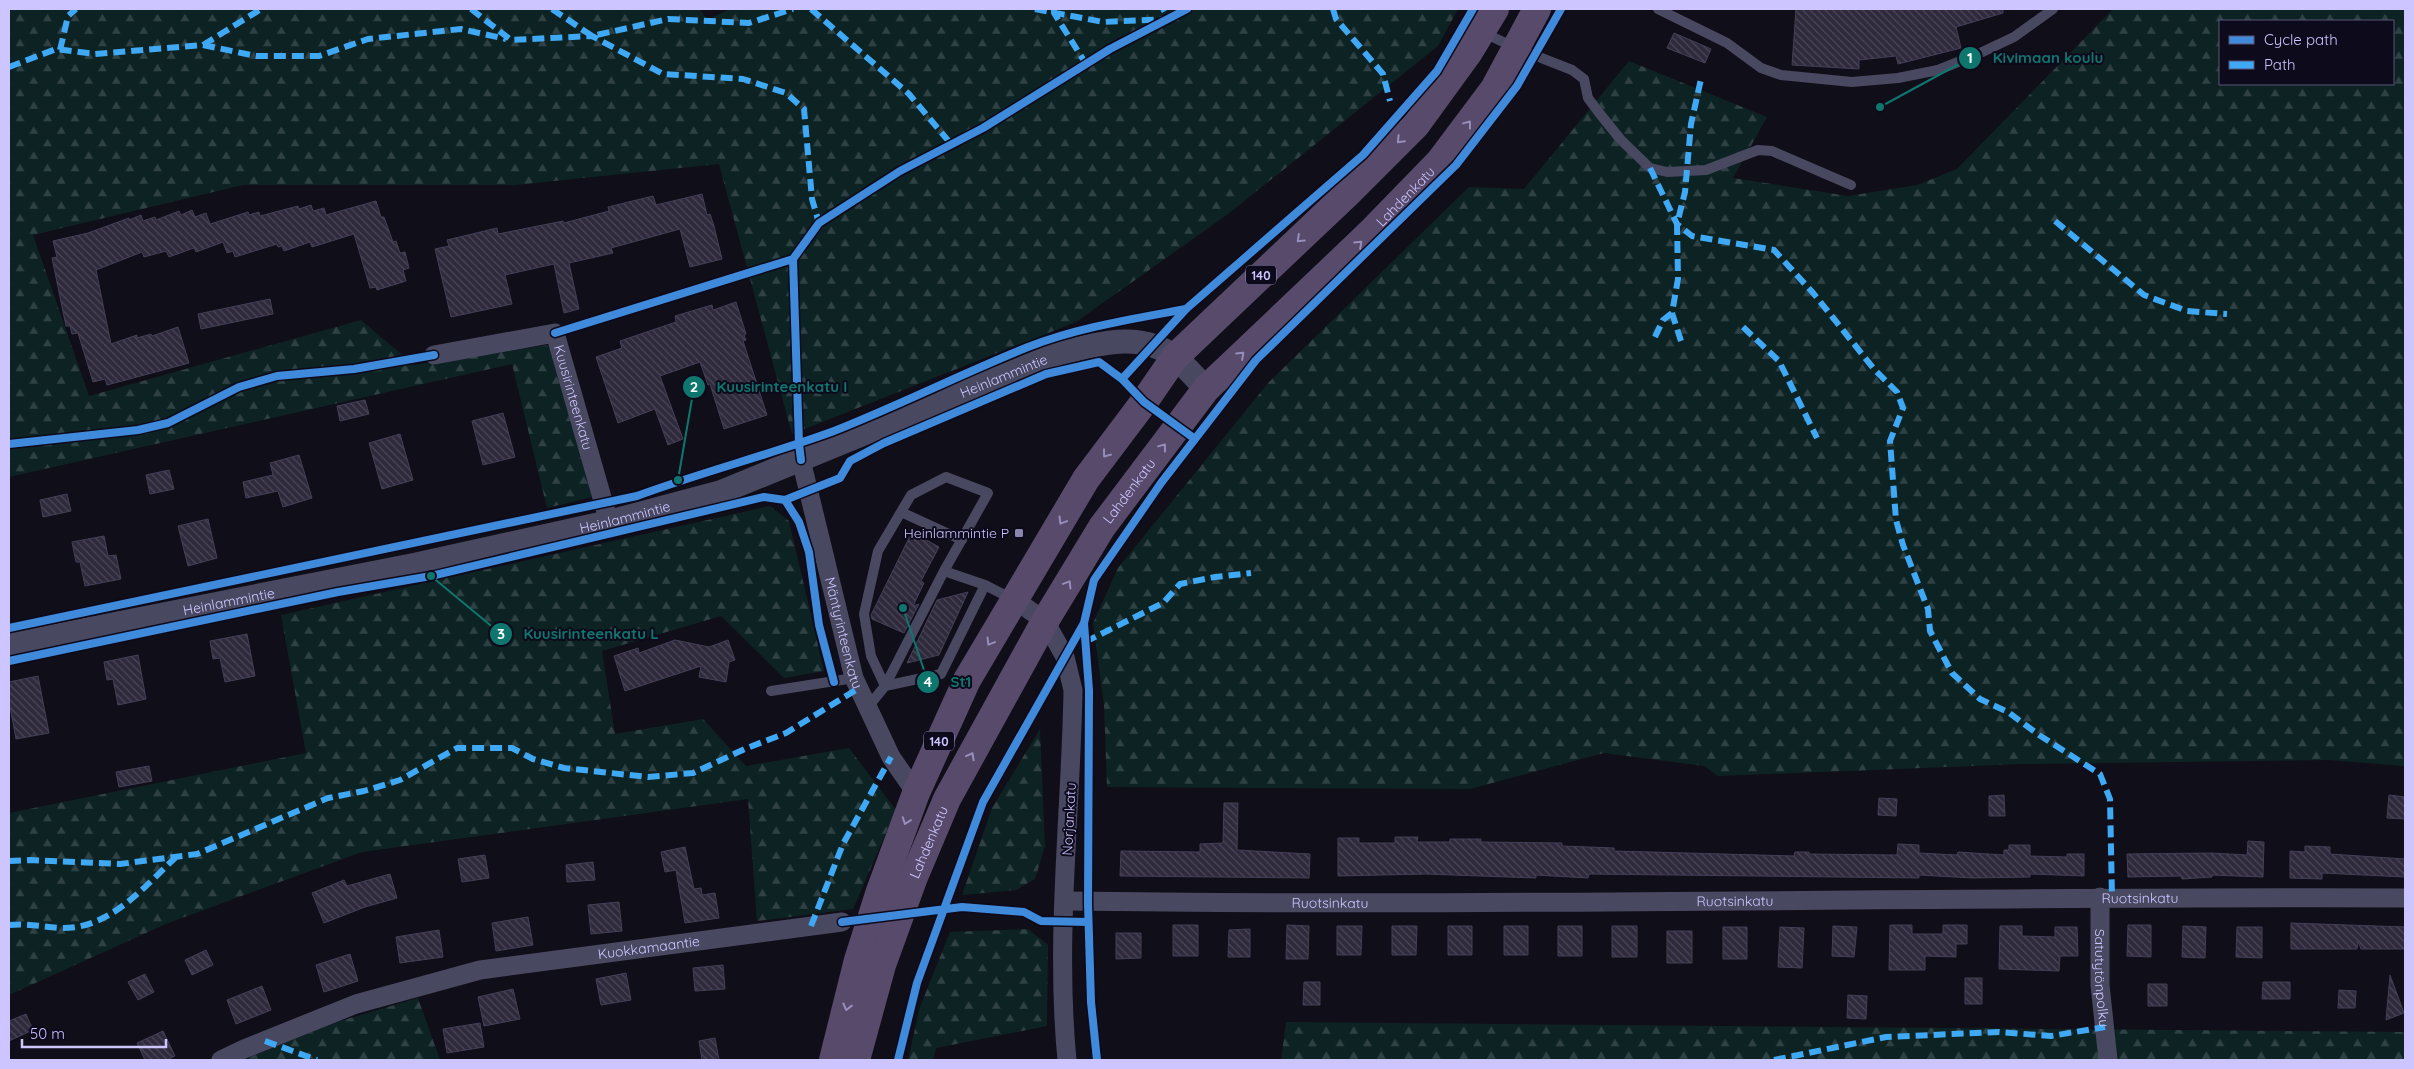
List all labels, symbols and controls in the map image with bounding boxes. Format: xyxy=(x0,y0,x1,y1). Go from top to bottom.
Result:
legend xyxy=(2219,20,2394,85)
text: Cycle path xyxy=(2264,30,2338,49)
callout: Kivimaan koulu xyxy=(1958,43,2113,73)
text: 1 xyxy=(1967,48,1973,67)
text: Kivimaan koulu xyxy=(1993,48,2103,67)
text: Path xyxy=(2264,55,2296,74)
one-way arrow xyxy=(1462,120,1471,130)
one-way arrow xyxy=(1397,135,1406,144)
street label: Lahdenkatu xyxy=(1372,163,1439,230)
one-way arrow xyxy=(1297,233,1306,242)
one-way arrow xyxy=(1354,241,1363,250)
road number: 140 xyxy=(1246,266,1276,284)
street label: Kuusirinteenkatu xyxy=(550,343,597,452)
street label: Heinlammintie xyxy=(957,350,1050,402)
one-way arrow xyxy=(1235,352,1244,361)
callout: Kuusirinteenkatu I xyxy=(681,372,857,402)
text: 2 xyxy=(690,377,698,396)
text: Kuusirinteenkatu I xyxy=(717,377,847,396)
one-way arrow xyxy=(1157,443,1166,453)
one-way arrow xyxy=(1103,448,1112,458)
street label: Lahdenkatu xyxy=(1099,455,1159,527)
street label: Heinlammintie xyxy=(578,497,672,537)
one-way arrow xyxy=(1058,516,1068,525)
place label: Heinlammintie P xyxy=(904,524,1009,542)
marker: Heinlammintie P xyxy=(1013,527,1025,539)
street label: Mäntyrinteenkatu xyxy=(821,575,867,692)
one-way arrow xyxy=(1061,580,1071,589)
street label: Heinlammintie xyxy=(181,584,276,619)
callout: Kuusirinteenkatu L xyxy=(488,619,669,649)
text: 3 xyxy=(497,624,505,643)
text: Kuusirinteenkatu L xyxy=(523,624,659,643)
one-way arrow xyxy=(986,637,996,646)
callout: St1 xyxy=(915,667,981,697)
text: 4 xyxy=(924,672,933,691)
text: St1 xyxy=(951,672,971,691)
road number: 140 xyxy=(924,731,954,750)
one-way arrow xyxy=(964,752,974,761)
street label: Norjankatu xyxy=(1058,782,1080,856)
street label: Lahdenkatu xyxy=(905,803,952,881)
one-way arrow xyxy=(902,816,912,824)
street label: Ruotsinkatu xyxy=(2101,889,2179,907)
street label: Ruotsinkatu xyxy=(1696,892,1774,910)
street label: Ruotsinkatu xyxy=(1291,894,1369,912)
street label: Satutytönpolku xyxy=(2091,929,2113,1028)
street label: Kuokkamaantie xyxy=(597,932,701,963)
one-way arrow xyxy=(842,1003,852,1011)
scale bar xyxy=(22,1016,166,1048)
text: 50 m xyxy=(30,1024,65,1043)

